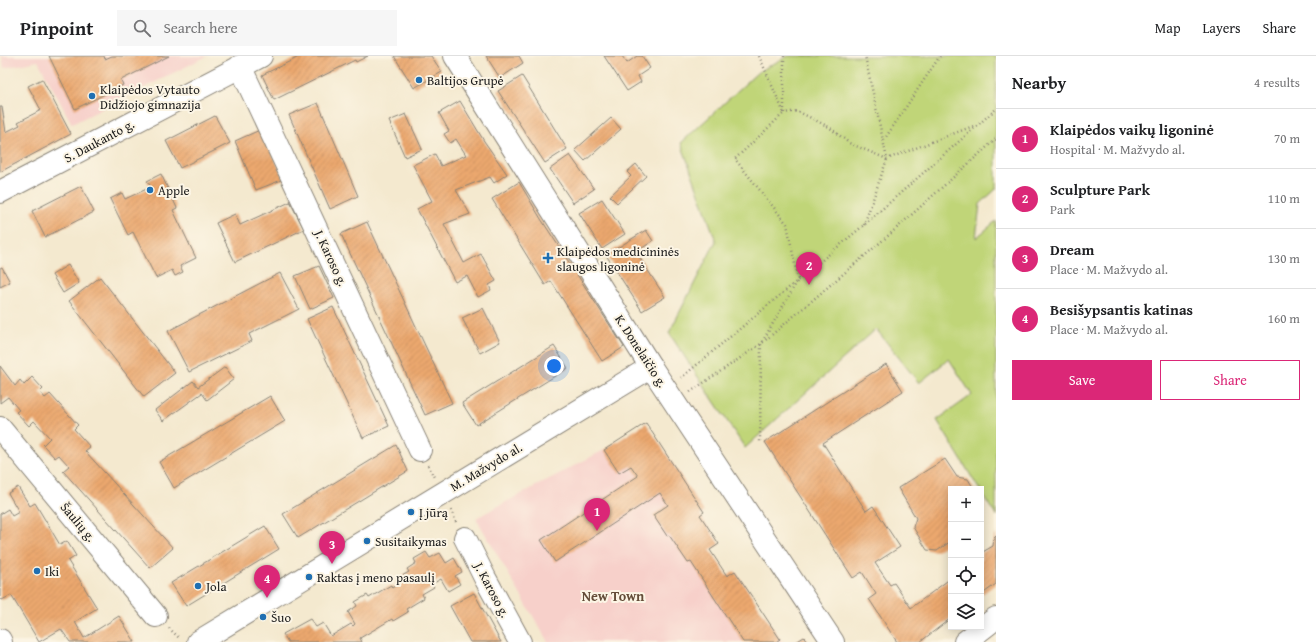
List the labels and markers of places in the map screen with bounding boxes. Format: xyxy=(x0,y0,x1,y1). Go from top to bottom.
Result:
place label: Baltijos Grupė xyxy=(427,71,504,90)
marker: Baltijos Grupė xyxy=(414,75,424,85)
place label: Klaipėdos Vytauto Didžiojo gimnazija xyxy=(100,80,201,114)
marker: Klaipėdos Vytauto Didžiojo gimnazija xyxy=(87,91,97,101)
place label: Apple xyxy=(158,181,190,200)
marker: Apple xyxy=(145,185,155,195)
place label: Klaipėdos medicininės slaugos ligoninė xyxy=(557,242,679,276)
marker: Klaipėdos medicininės slaugos ligoninė xyxy=(542,252,554,264)
pin: 2 xyxy=(796,252,822,285)
pin: 1 xyxy=(584,498,610,531)
place label: Į jūrą xyxy=(419,503,449,522)
marker: Į jūrą xyxy=(406,507,416,517)
pin: 3 xyxy=(319,531,345,564)
place label: Susitaikymas xyxy=(375,532,447,551)
marker: Susitaikymas xyxy=(362,536,372,546)
place label: Iki xyxy=(45,562,60,581)
pin: 4 xyxy=(254,565,280,598)
marker: Iki xyxy=(32,566,42,576)
place label: Raktas į meno pasaulį xyxy=(317,568,435,587)
marker: Raktas į meno pasaulį xyxy=(304,572,314,582)
place label: Jola xyxy=(204,577,227,596)
marker: Jola xyxy=(193,581,203,591)
place label: Šuo xyxy=(271,608,291,627)
marker: Šuo xyxy=(258,612,268,622)

